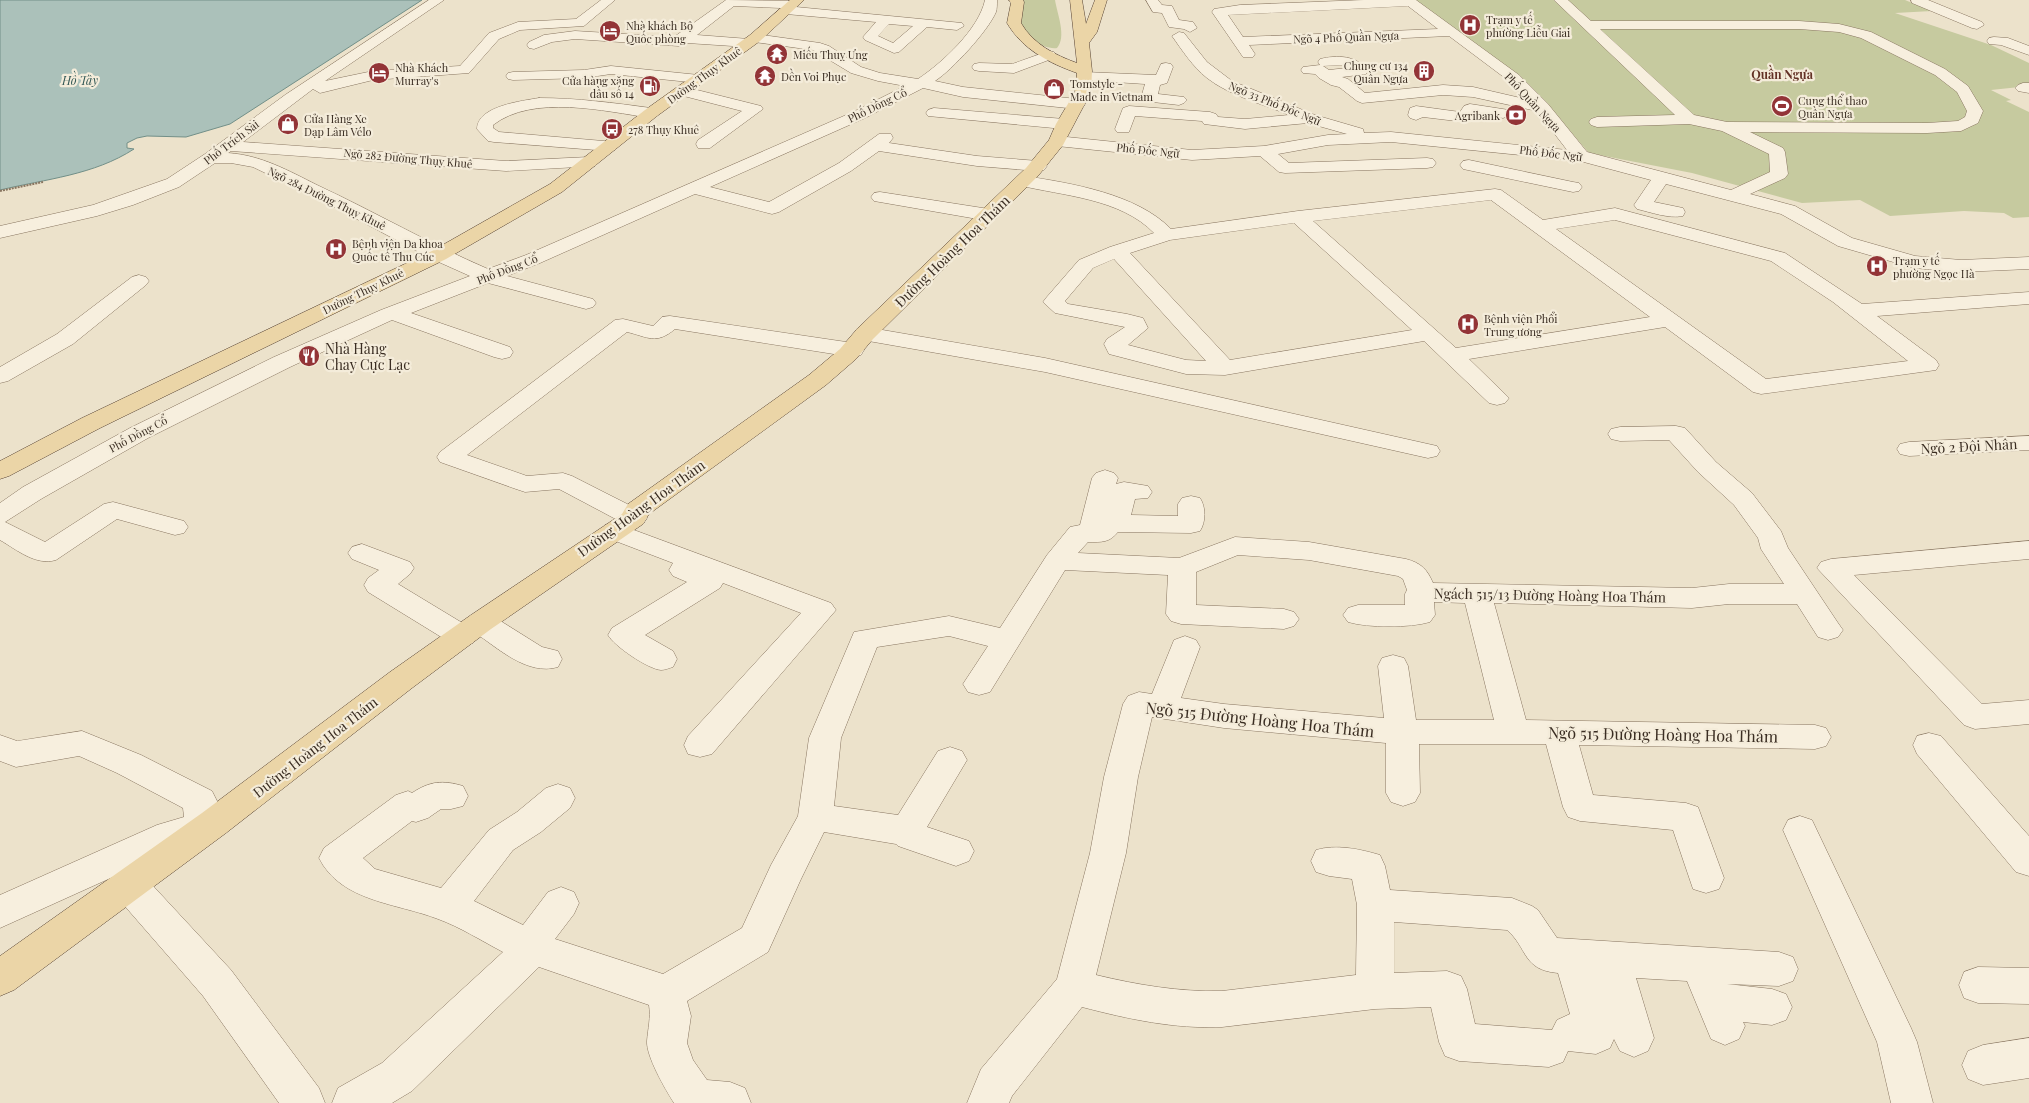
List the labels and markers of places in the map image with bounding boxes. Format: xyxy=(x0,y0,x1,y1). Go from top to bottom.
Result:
place label: Trạm y tế phường Liễu Giai xyxy=(1486,11,1570,40)
hospital icon: Trạm y tế phường Liễu Giai xyxy=(1458,13,1482,37)
place label: Nhà khách Bộ Quốc phòng xyxy=(626,18,693,46)
hotel icon: Nhà khách Bộ Quốc phòng xyxy=(598,19,622,43)
temple icon: Miếu Thuỵ Ưng xyxy=(765,42,789,66)
place label: Miếu Thuỵ Ưng xyxy=(793,46,868,62)
place label: Chung cư 134 Quần Ngựa xyxy=(1344,58,1409,86)
building icon: Chung cư 134 Quần Ngựa xyxy=(1412,59,1436,83)
place label: Nhà Khách Murray's xyxy=(395,60,449,88)
hotel icon: Nhà Khách Murray's xyxy=(367,61,391,85)
temple icon: Đền Voi Phục xyxy=(753,64,777,88)
place label: Đền Voi Phục xyxy=(781,68,846,84)
place label: Cửa hàng xăng dầu số 14 xyxy=(562,73,635,101)
fuel station icon: Cửa hàng xăng dầu số 14 xyxy=(638,74,662,98)
place label: Tomstyle - Made in Vietnam xyxy=(1070,76,1153,104)
shop icon: Tomstyle - Made in Vietnam xyxy=(1042,77,1066,101)
place label: Cung thể thao Quần Ngựa xyxy=(1798,93,1867,121)
sports icon: Cung thể thao Quần Ngựa xyxy=(1770,94,1794,118)
bank icon: Agribank xyxy=(1504,103,1528,127)
place label: Agribank xyxy=(1454,108,1500,123)
place label: Cửa Hàng Xe Đạp Lâm Vélo xyxy=(304,111,372,139)
shop icon: Cửa Hàng Xe Đạp Lâm Vélo xyxy=(276,112,300,136)
bus stop icon: 278 Thụy Khuê xyxy=(600,117,624,141)
place label: 278 Thụy Khuê xyxy=(628,122,700,137)
place label: Bệnh viện Đa khoa Quốc tế Thu Cúc xyxy=(352,236,443,264)
hospital icon: Bệnh viện Đa khoa Quốc tế Thu Cúc xyxy=(324,237,348,261)
place label: Trạm y tế phường Ngọc Hà xyxy=(1893,252,1975,281)
hospital icon: Trạm y tế phường Ngọc Hà xyxy=(1865,254,1889,278)
place label: Bệnh viện Phổi Trung ương xyxy=(1484,311,1557,339)
hospital icon: Bệnh viện Phổi Trung ương xyxy=(1456,312,1480,336)
place label: Nhà Hàng Chay Cực Lạc xyxy=(325,339,410,374)
restaurant icon: Nhà Hàng Chay Cực Lạc xyxy=(297,344,321,368)

